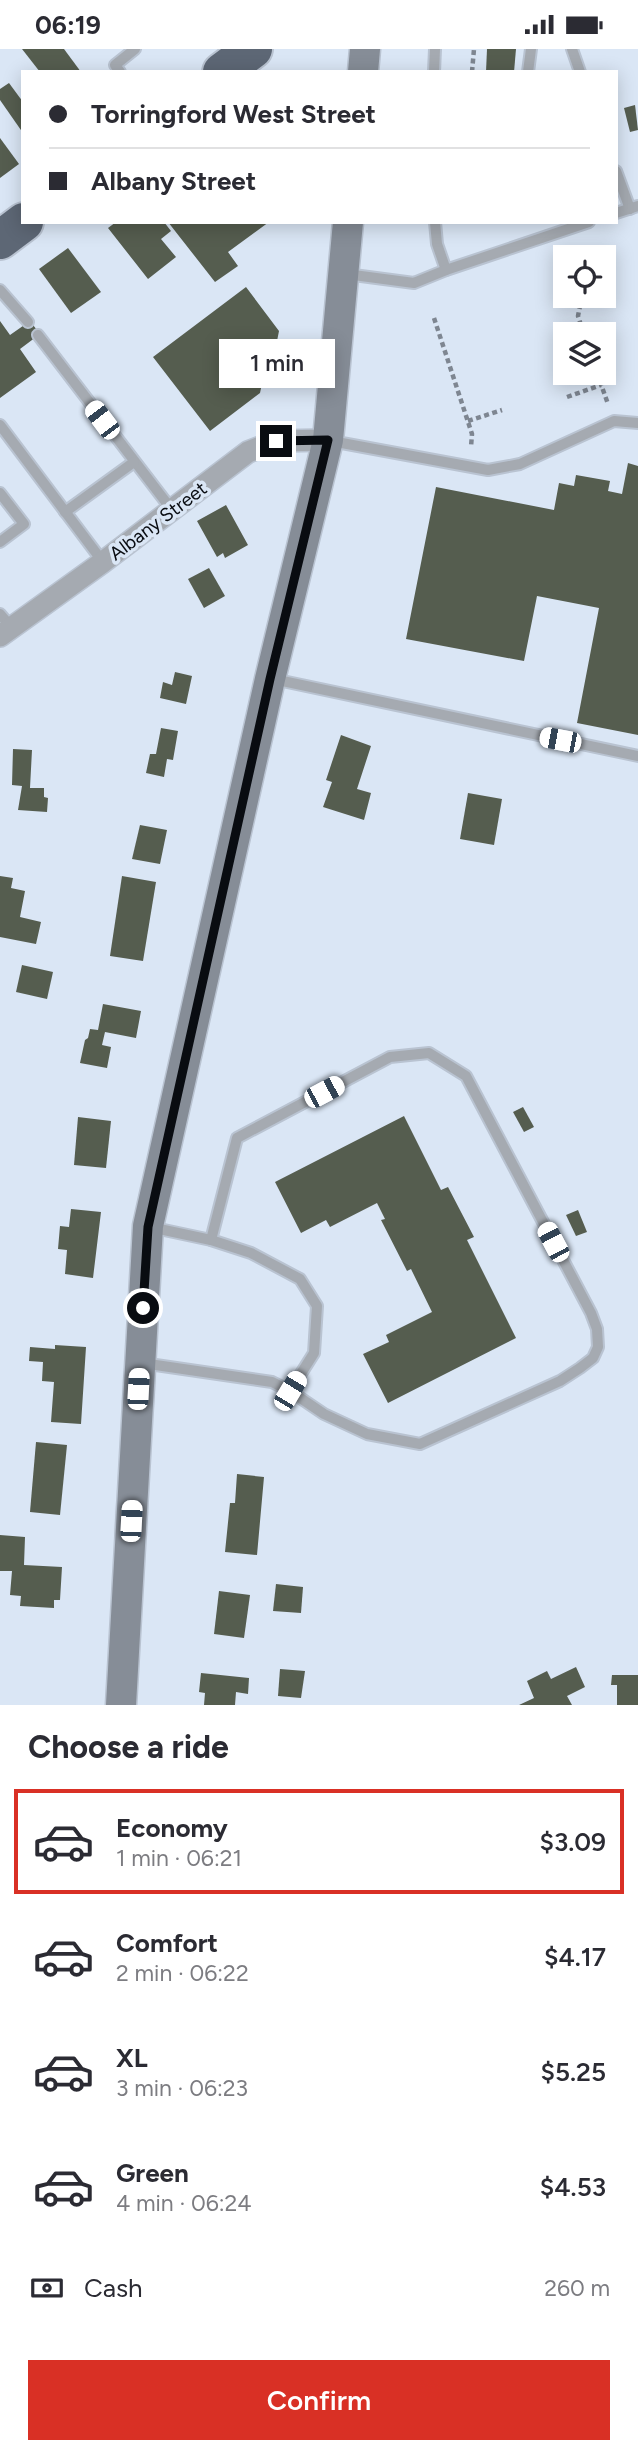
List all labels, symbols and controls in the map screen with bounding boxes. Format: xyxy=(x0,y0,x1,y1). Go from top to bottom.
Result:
text: 06:19 xyxy=(35,9,101,41)
text: Torringford West Street xyxy=(91,98,376,130)
text: Albany Street xyxy=(91,165,256,197)
map controls xyxy=(553,245,616,385)
button: locate xyxy=(553,245,616,308)
button: layers xyxy=(553,322,616,385)
callout: 1 min xyxy=(218,339,334,389)
text: 1 min xyxy=(250,349,304,377)
car xyxy=(81,397,124,443)
route end xyxy=(260,425,292,457)
street label: Albany Street xyxy=(105,477,211,565)
car xyxy=(538,726,583,754)
car xyxy=(301,1073,348,1111)
car xyxy=(534,1219,573,1265)
route start xyxy=(127,1292,159,1324)
car xyxy=(127,1367,150,1411)
car xyxy=(271,1368,310,1414)
car xyxy=(120,1499,143,1543)
text: Choose a ride xyxy=(28,1728,229,1766)
icon: car xyxy=(32,1810,95,1873)
text: Economy xyxy=(116,1812,228,1844)
text: $3.09 xyxy=(539,1826,606,1858)
text: 1 min · 06:21 xyxy=(116,1844,242,1872)
icon: car xyxy=(32,1925,95,1988)
text: Comfort xyxy=(116,1927,218,1959)
text: $4.17 xyxy=(544,1941,606,1973)
text: 2 min · 06:22 xyxy=(116,1959,249,1987)
icon: car xyxy=(32,2040,95,2103)
text: XL xyxy=(116,2042,148,2074)
text: $5.25 xyxy=(541,2056,606,2088)
text: 3 min · 06:23 xyxy=(116,2074,248,2102)
icon: car xyxy=(32,2155,95,2218)
text: Green xyxy=(116,2157,189,2189)
text: $4.53 xyxy=(540,2171,606,2203)
text: 4 min · 06:24 xyxy=(116,2189,252,2217)
icon: cash xyxy=(28,2269,66,2307)
text: Cash xyxy=(84,2272,143,2304)
text: 260 m xyxy=(544,2274,610,2302)
button: Confirm xyxy=(28,2360,610,2440)

